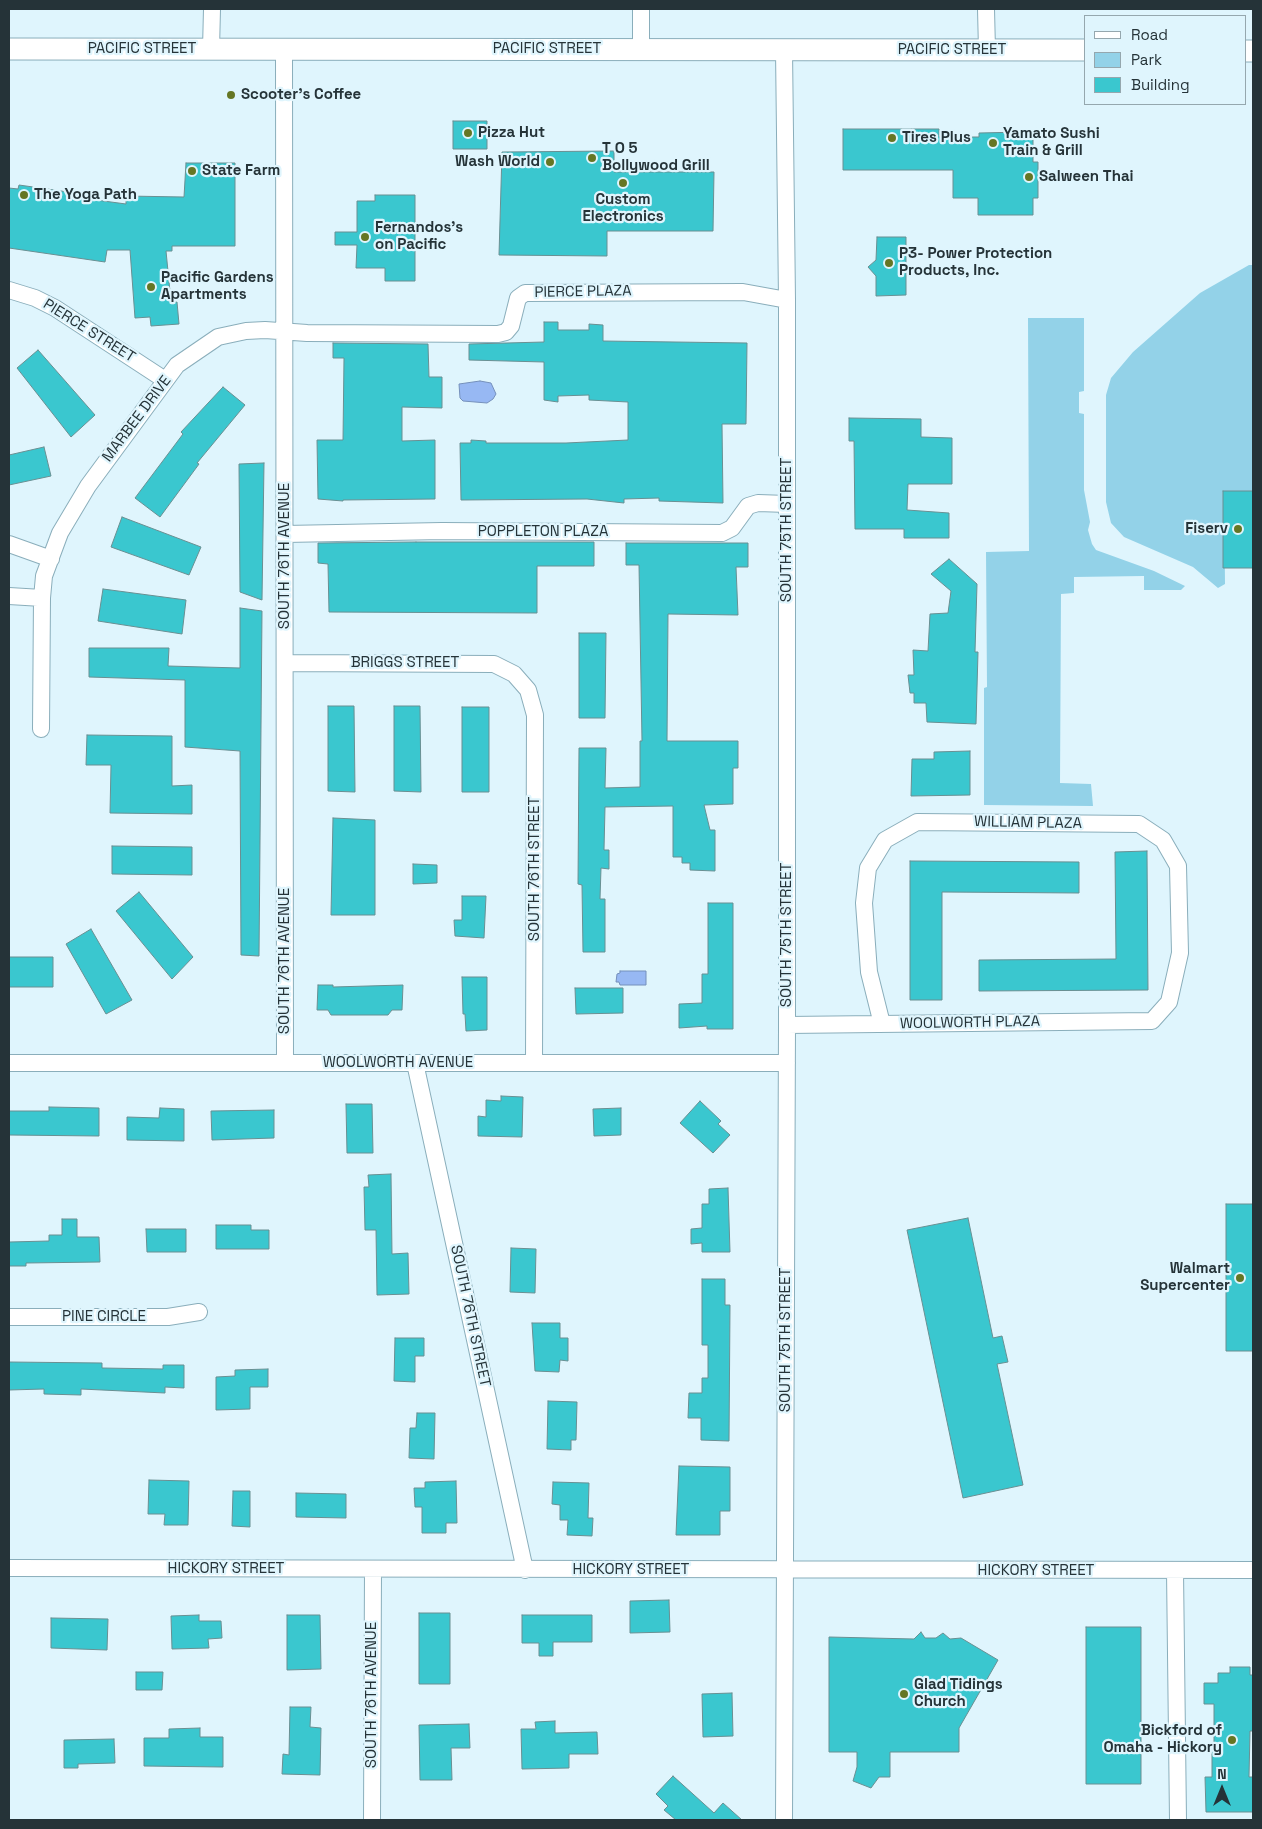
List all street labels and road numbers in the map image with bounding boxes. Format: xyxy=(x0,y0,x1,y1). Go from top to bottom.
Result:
street label: PACIFIC STREET xyxy=(88,40,196,58)
street label: PACIFIC STREET xyxy=(493,40,601,58)
street label: PACIFIC STREET xyxy=(898,41,1006,59)
street label: PIERCE PLAZA xyxy=(534,282,632,302)
street label: PIERCE STREET xyxy=(40,295,138,367)
street label: MARBEE DRIVE xyxy=(99,372,175,466)
street label: SOUTH 75TH STREET xyxy=(778,458,796,602)
street label: SOUTH 76TH AVENUE xyxy=(276,483,294,629)
street label: POPPLETON PLAZA xyxy=(478,523,608,541)
street label: BRIGGS STREET xyxy=(351,654,459,672)
street label: SOUTH 76TH STREET xyxy=(526,797,544,941)
street label: WILLIAM PLAZA xyxy=(974,813,1082,833)
street label: SOUTH 75TH STREET xyxy=(778,863,796,1007)
street label: SOUTH 76TH AVENUE xyxy=(276,888,294,1034)
street label: WOOLWORTH PLAZA xyxy=(900,1013,1040,1033)
street label: WOOLWORTH AVENUE xyxy=(323,1054,473,1072)
street label: SOUTH 76TH STREET xyxy=(446,1243,494,1389)
street label: SOUTH 75TH STREET xyxy=(777,1268,795,1412)
street label: PINE CIRCLE xyxy=(62,1308,146,1326)
street label: HICKORY STREET xyxy=(168,1560,284,1578)
street label: HICKORY STREET xyxy=(573,1561,689,1579)
street label: HICKORY STREET xyxy=(978,1562,1094,1580)
street label: SOUTH 76TH AVENUE xyxy=(363,1622,381,1768)

